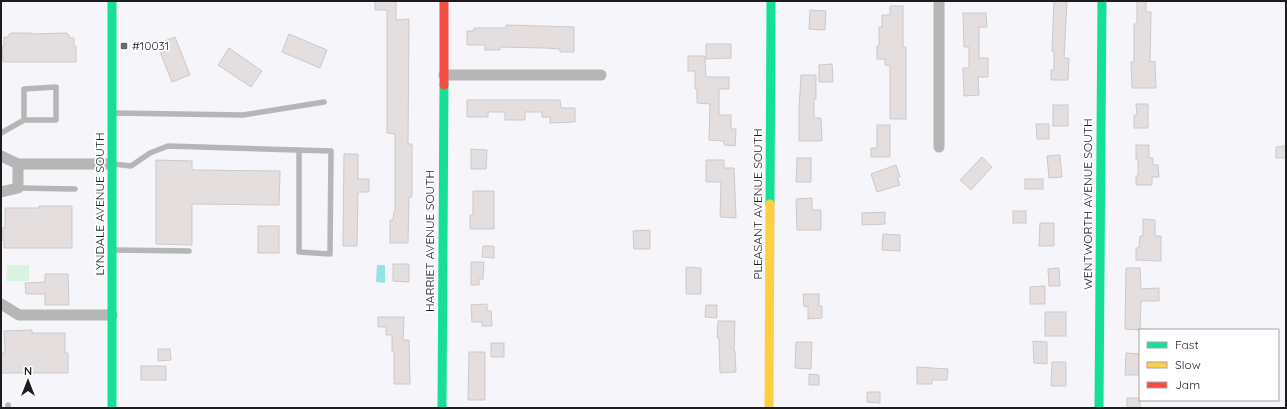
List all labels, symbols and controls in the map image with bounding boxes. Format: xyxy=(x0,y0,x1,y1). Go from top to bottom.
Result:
place label: #10031 xyxy=(132,38,169,53)
marker: #10031 xyxy=(119,41,129,51)
street label: WENTWORTH AVENUE SOUTH xyxy=(1080,118,1095,290)
street label: PLEASANT AVENUE SOUTH xyxy=(750,128,765,280)
street label: LYNDALE AVENUE SOUTH xyxy=(92,132,107,276)
street label: HARRIET AVENUE SOUTH xyxy=(422,170,437,312)
legend xyxy=(1139,329,1279,401)
text: Fast xyxy=(1175,337,1199,352)
text: Slow xyxy=(1175,357,1201,372)
north arrow xyxy=(8,361,48,401)
text: N xyxy=(24,364,32,378)
text: Jam xyxy=(1175,377,1200,392)

